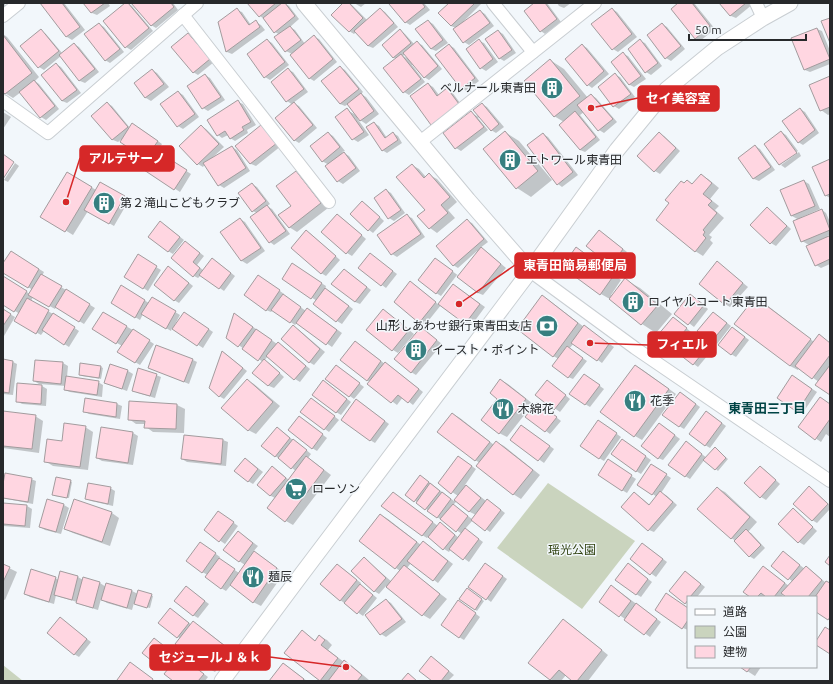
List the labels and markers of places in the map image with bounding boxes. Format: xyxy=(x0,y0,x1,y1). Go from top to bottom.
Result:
building icon: ベルナール東青田 xyxy=(539,75,565,101)
place label: ベルナール東青田 xyxy=(440,81,536,94)
callout: セイ美容室 xyxy=(638,86,719,111)
callout: アルテサーノ xyxy=(80,146,174,171)
building icon: エトワール東青田 xyxy=(497,147,523,173)
place label: エトワール東青田 xyxy=(526,153,622,166)
building icon: 第２滝山こどもクラブ xyxy=(91,190,117,216)
place label: 第２滝山こどもクラブ xyxy=(120,196,240,209)
callout: 東青田簡易郵便局 xyxy=(515,253,635,278)
building icon: ロイヤルコート東青田 xyxy=(620,289,646,315)
place label: ロイヤルコート東青田 xyxy=(648,295,767,308)
bank icon: 山形しあわせ銀行東青田支店 xyxy=(534,313,560,339)
place label: 山形しあわせ銀行東青田支店 xyxy=(376,319,532,332)
callout: フィエル xyxy=(648,332,716,357)
building icon: イースト・ポイント xyxy=(403,337,429,363)
place label: イースト・ポイント xyxy=(432,343,539,356)
restaurant icon: 花季 xyxy=(622,388,648,414)
place label: 花季 xyxy=(650,394,674,407)
restaurant icon: 木綿花 xyxy=(490,396,516,422)
place label: 木綿花 xyxy=(518,402,554,415)
supermarket icon: ローソン xyxy=(283,476,309,502)
place label: ローソン xyxy=(312,482,360,495)
restaurant icon: 麺辰 xyxy=(240,564,266,590)
place label: 麺辰 xyxy=(268,570,292,583)
callout: セジュールＪ＆ｋ xyxy=(150,645,270,670)

